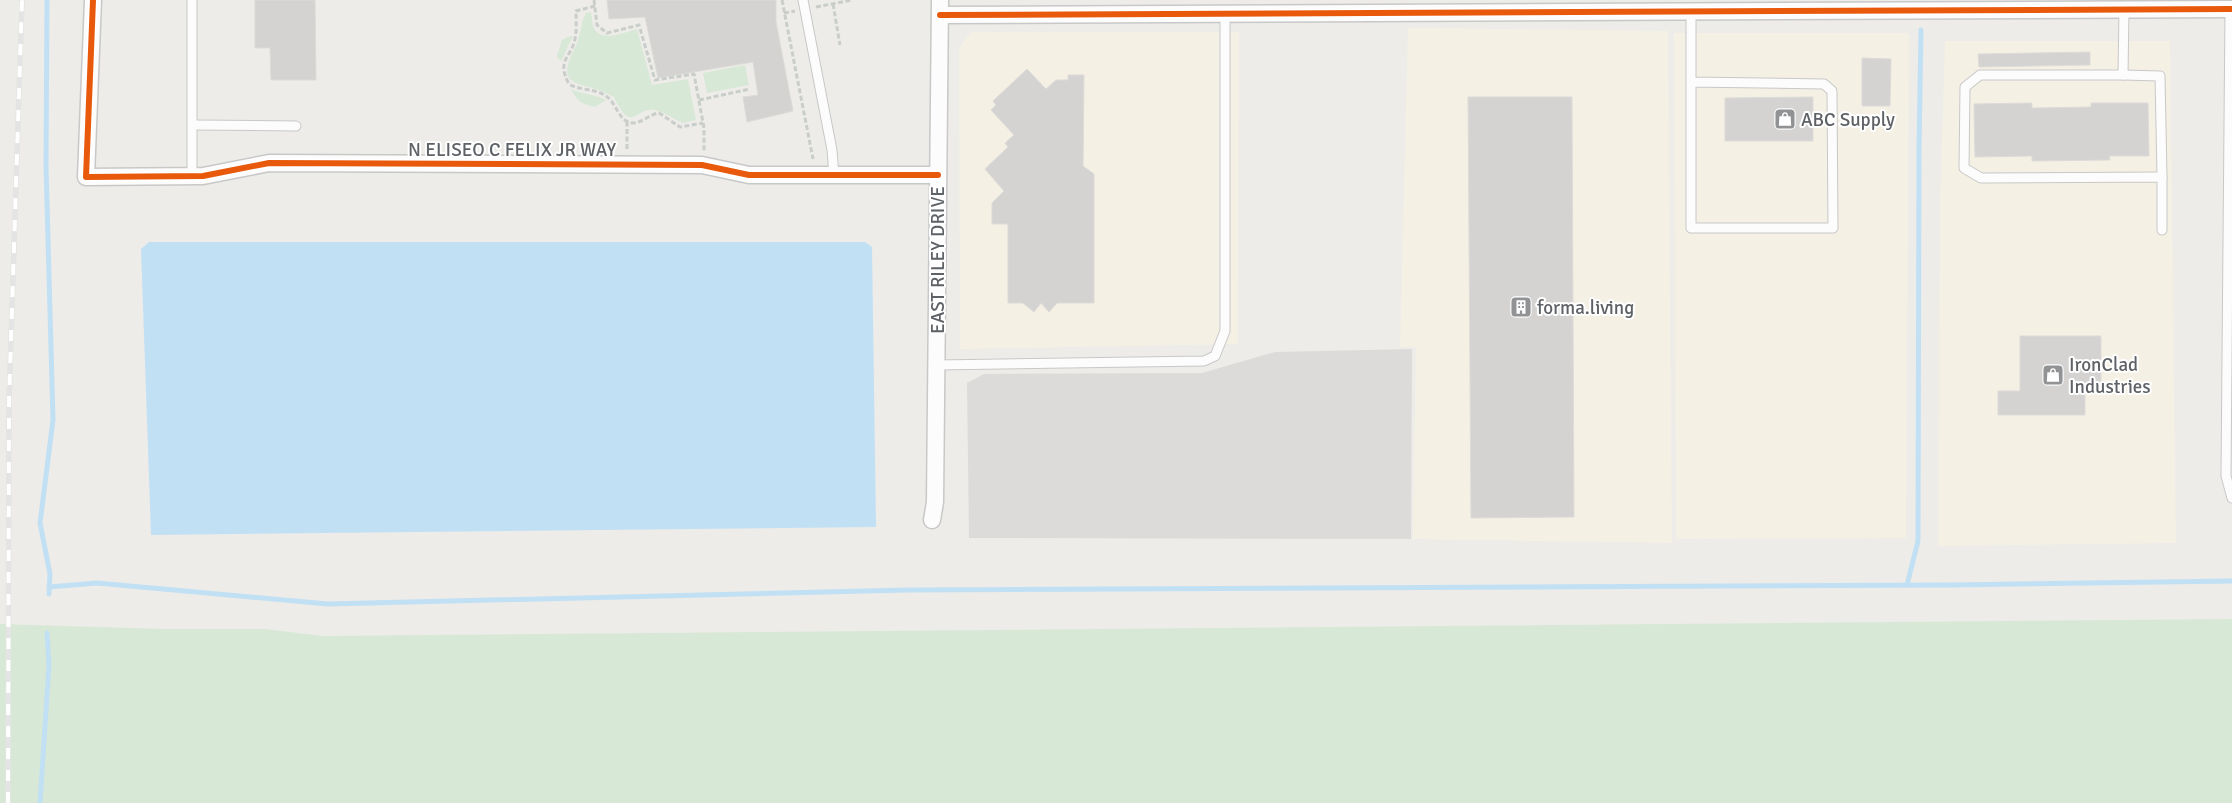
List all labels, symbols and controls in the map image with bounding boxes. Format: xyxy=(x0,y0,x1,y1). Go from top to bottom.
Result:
shop icon: ABC Supply xyxy=(1773,107,1797,131)
place label: ABC Supply xyxy=(1801,108,1895,132)
street label: N ELISEO C FELIX JR WAY xyxy=(408,138,616,162)
street label: EAST RILEY DRIVE xyxy=(926,186,950,334)
building icon: forma.living xyxy=(1509,295,1533,319)
place label: forma.living xyxy=(1537,296,1634,320)
place label: IronClad Industries xyxy=(2069,353,2151,399)
shop icon: IronClad Industries xyxy=(2041,363,2065,387)

